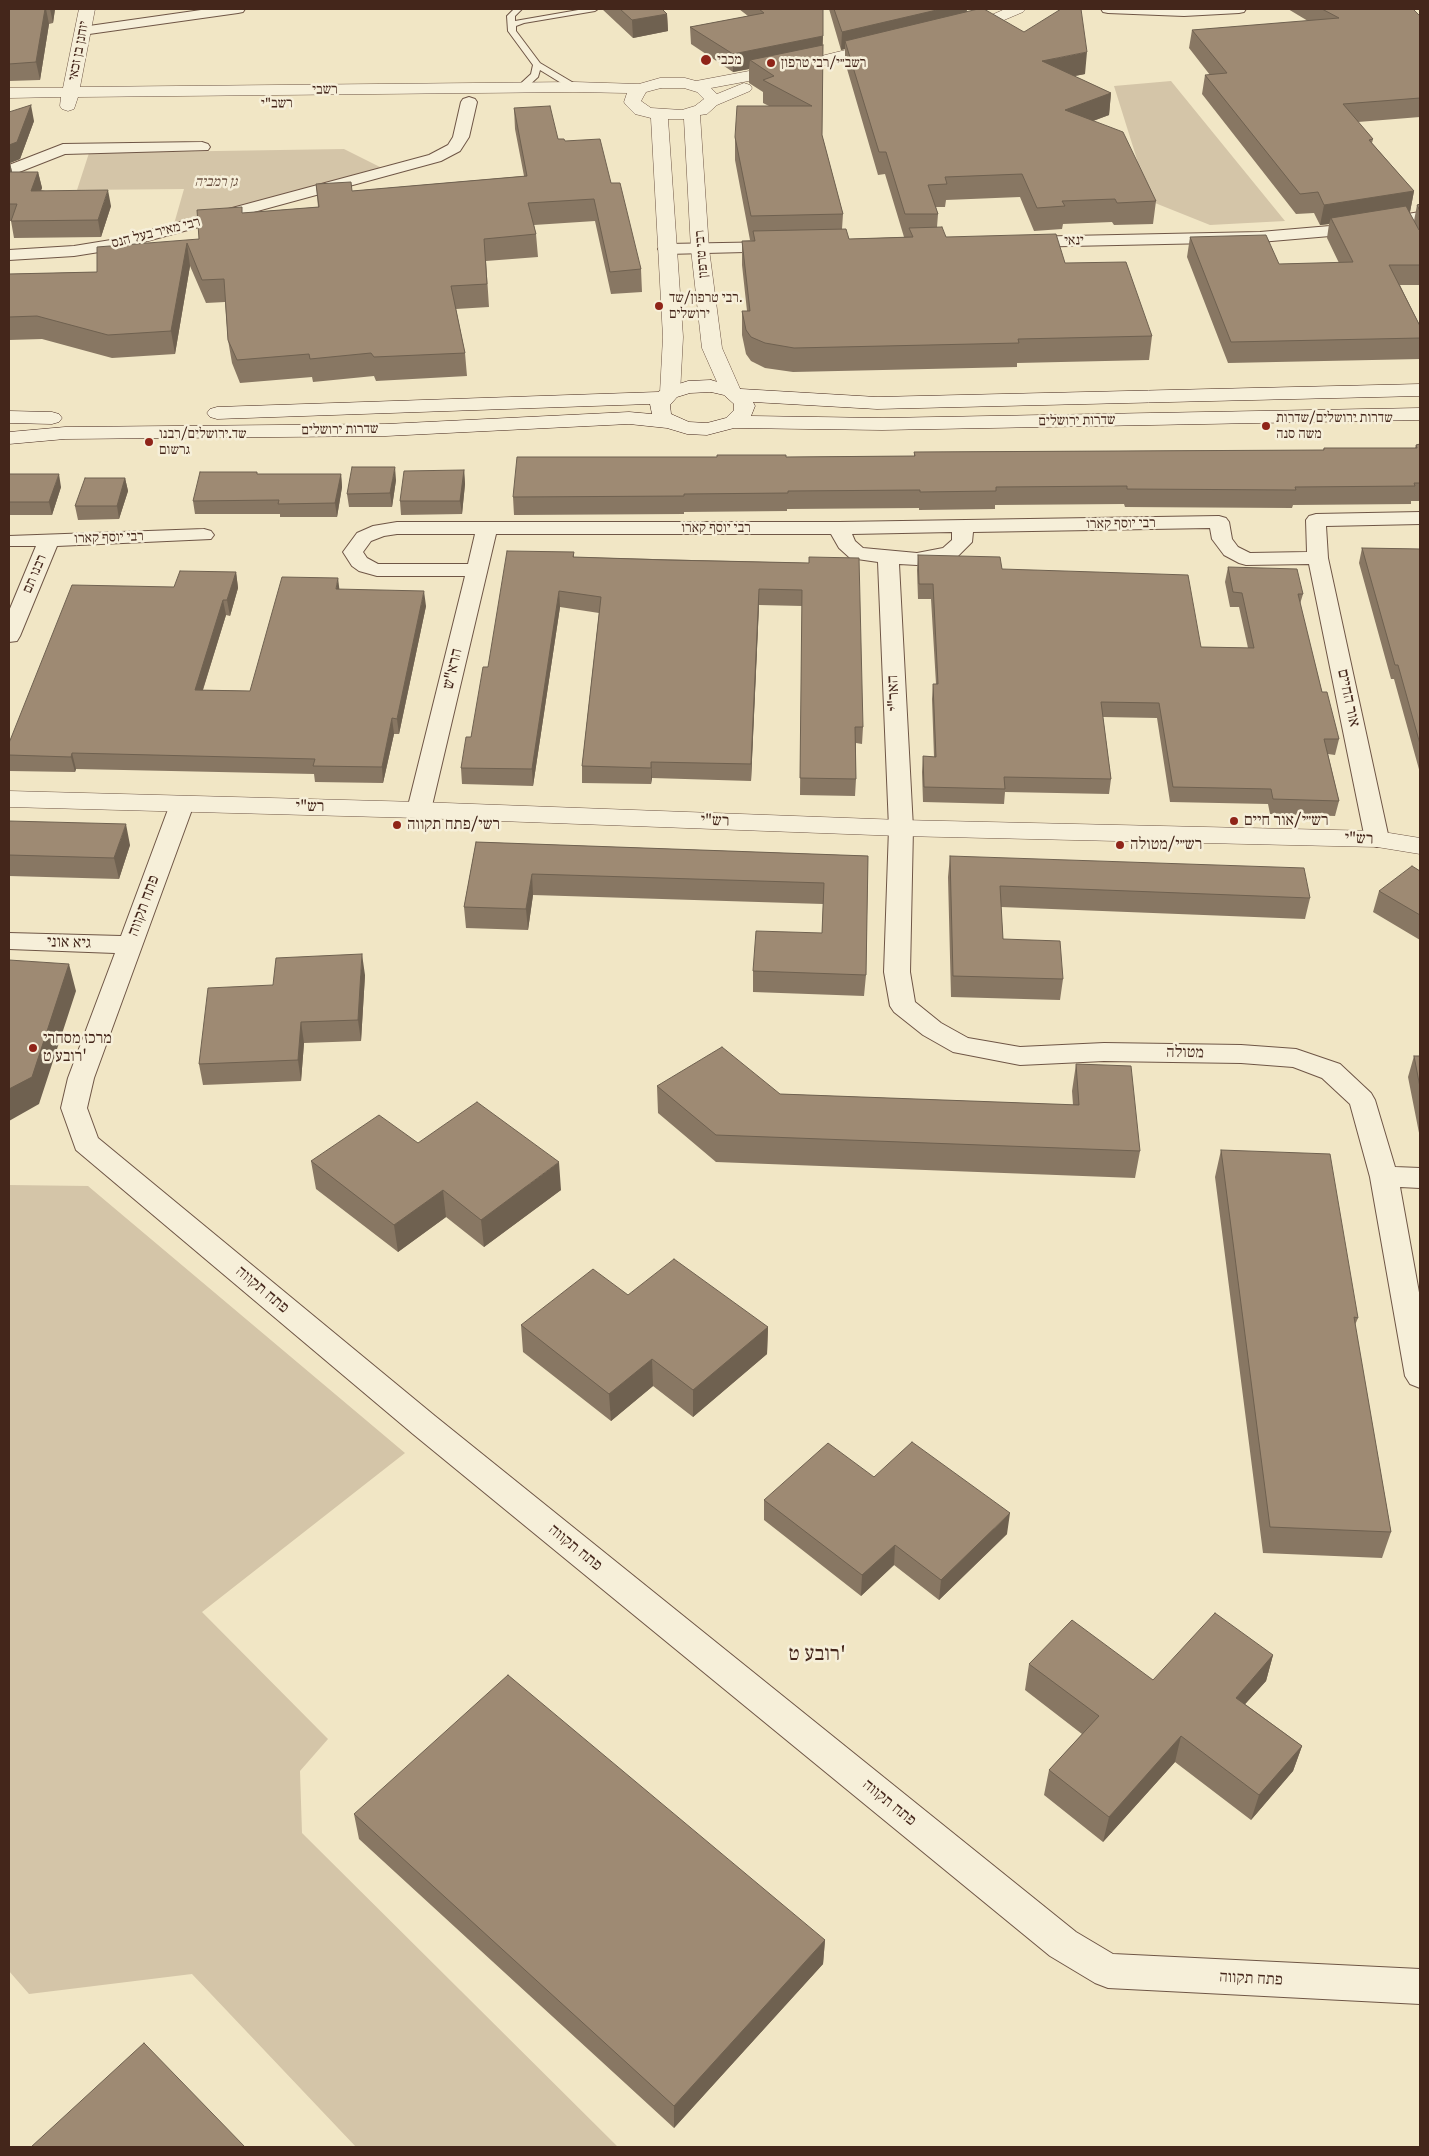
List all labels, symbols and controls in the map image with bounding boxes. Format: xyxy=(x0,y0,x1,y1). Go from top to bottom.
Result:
street label: יוחנן בן זכאי xyxy=(65,20,93,82)
place label: מכבי xyxy=(717,52,742,68)
marker: מכבי xyxy=(699,53,713,67)
place label: רשב״י/רבי טרפון xyxy=(781,55,866,71)
marker: רשב״י/רבי טרפון xyxy=(765,57,777,69)
street label: רשבי xyxy=(312,81,338,99)
street label: רשב"י xyxy=(261,95,293,113)
park label: גן רמביה xyxy=(195,174,237,190)
street label: רבי מאיר בעל הנס xyxy=(110,214,202,252)
street label: רבי טרפון xyxy=(692,229,712,279)
street label: ינאי xyxy=(1064,232,1084,250)
place label: רבי טרפון/שד. ירושלים xyxy=(669,290,742,322)
marker: רבי טרפון/שד. ירושלים xyxy=(653,300,665,312)
place label: שדרות ירושלים/שדרות משה סנה xyxy=(1276,410,1393,442)
street label: שדרות ירושלים xyxy=(1038,412,1116,430)
marker: שדרות ירושלים/שדרות משה סנה xyxy=(1260,420,1272,432)
street label: שדרות ירושלים xyxy=(301,421,379,439)
place label: שד.ירושלים/רבנו גרשום xyxy=(159,426,247,458)
marker: שד.ירושלים/רבנו גרשום xyxy=(143,436,155,448)
street label: רבי יוסף קארו xyxy=(1086,515,1156,533)
street label: רבי יוסף קארו xyxy=(681,520,751,536)
street label: רבי יוסף קארו xyxy=(74,528,144,548)
street label: רבנו תם xyxy=(19,552,51,596)
street label: הרא"ש xyxy=(439,647,467,691)
street label: אור החיים xyxy=(1333,667,1363,729)
street label: האר"י xyxy=(883,675,905,711)
street label: רש"י xyxy=(295,797,325,817)
street label: רש"י xyxy=(700,811,730,831)
place label: רש״י/אור חיים xyxy=(1244,811,1329,831)
place label: רשי/פתח תקווה xyxy=(407,815,500,835)
marker: רש״י/אור חיים xyxy=(1228,815,1240,827)
marker: רשי/פתח תקווה xyxy=(391,819,403,831)
street label: רש"י xyxy=(1344,829,1374,849)
place label: רש״י/מטולה xyxy=(1130,835,1202,855)
marker: רש״י/מטולה xyxy=(1114,839,1126,851)
street label: פתח תקווה xyxy=(124,873,164,939)
street label: גיא אוני xyxy=(46,933,92,953)
place label: מרכז מסחרי רובע ט' xyxy=(43,1029,112,1067)
marker: מרכז מסחרי רובע ט' xyxy=(27,1042,39,1054)
street label: מטולה xyxy=(1166,1043,1204,1063)
street label: פתח תקווה xyxy=(231,1262,293,1318)
street label: פתח תקווה xyxy=(544,1520,606,1576)
district label: רובע ט' xyxy=(788,1642,846,1668)
street label: פתח תקווה xyxy=(858,1775,920,1831)
street label: פתח תקווה xyxy=(1219,1968,1283,1990)

